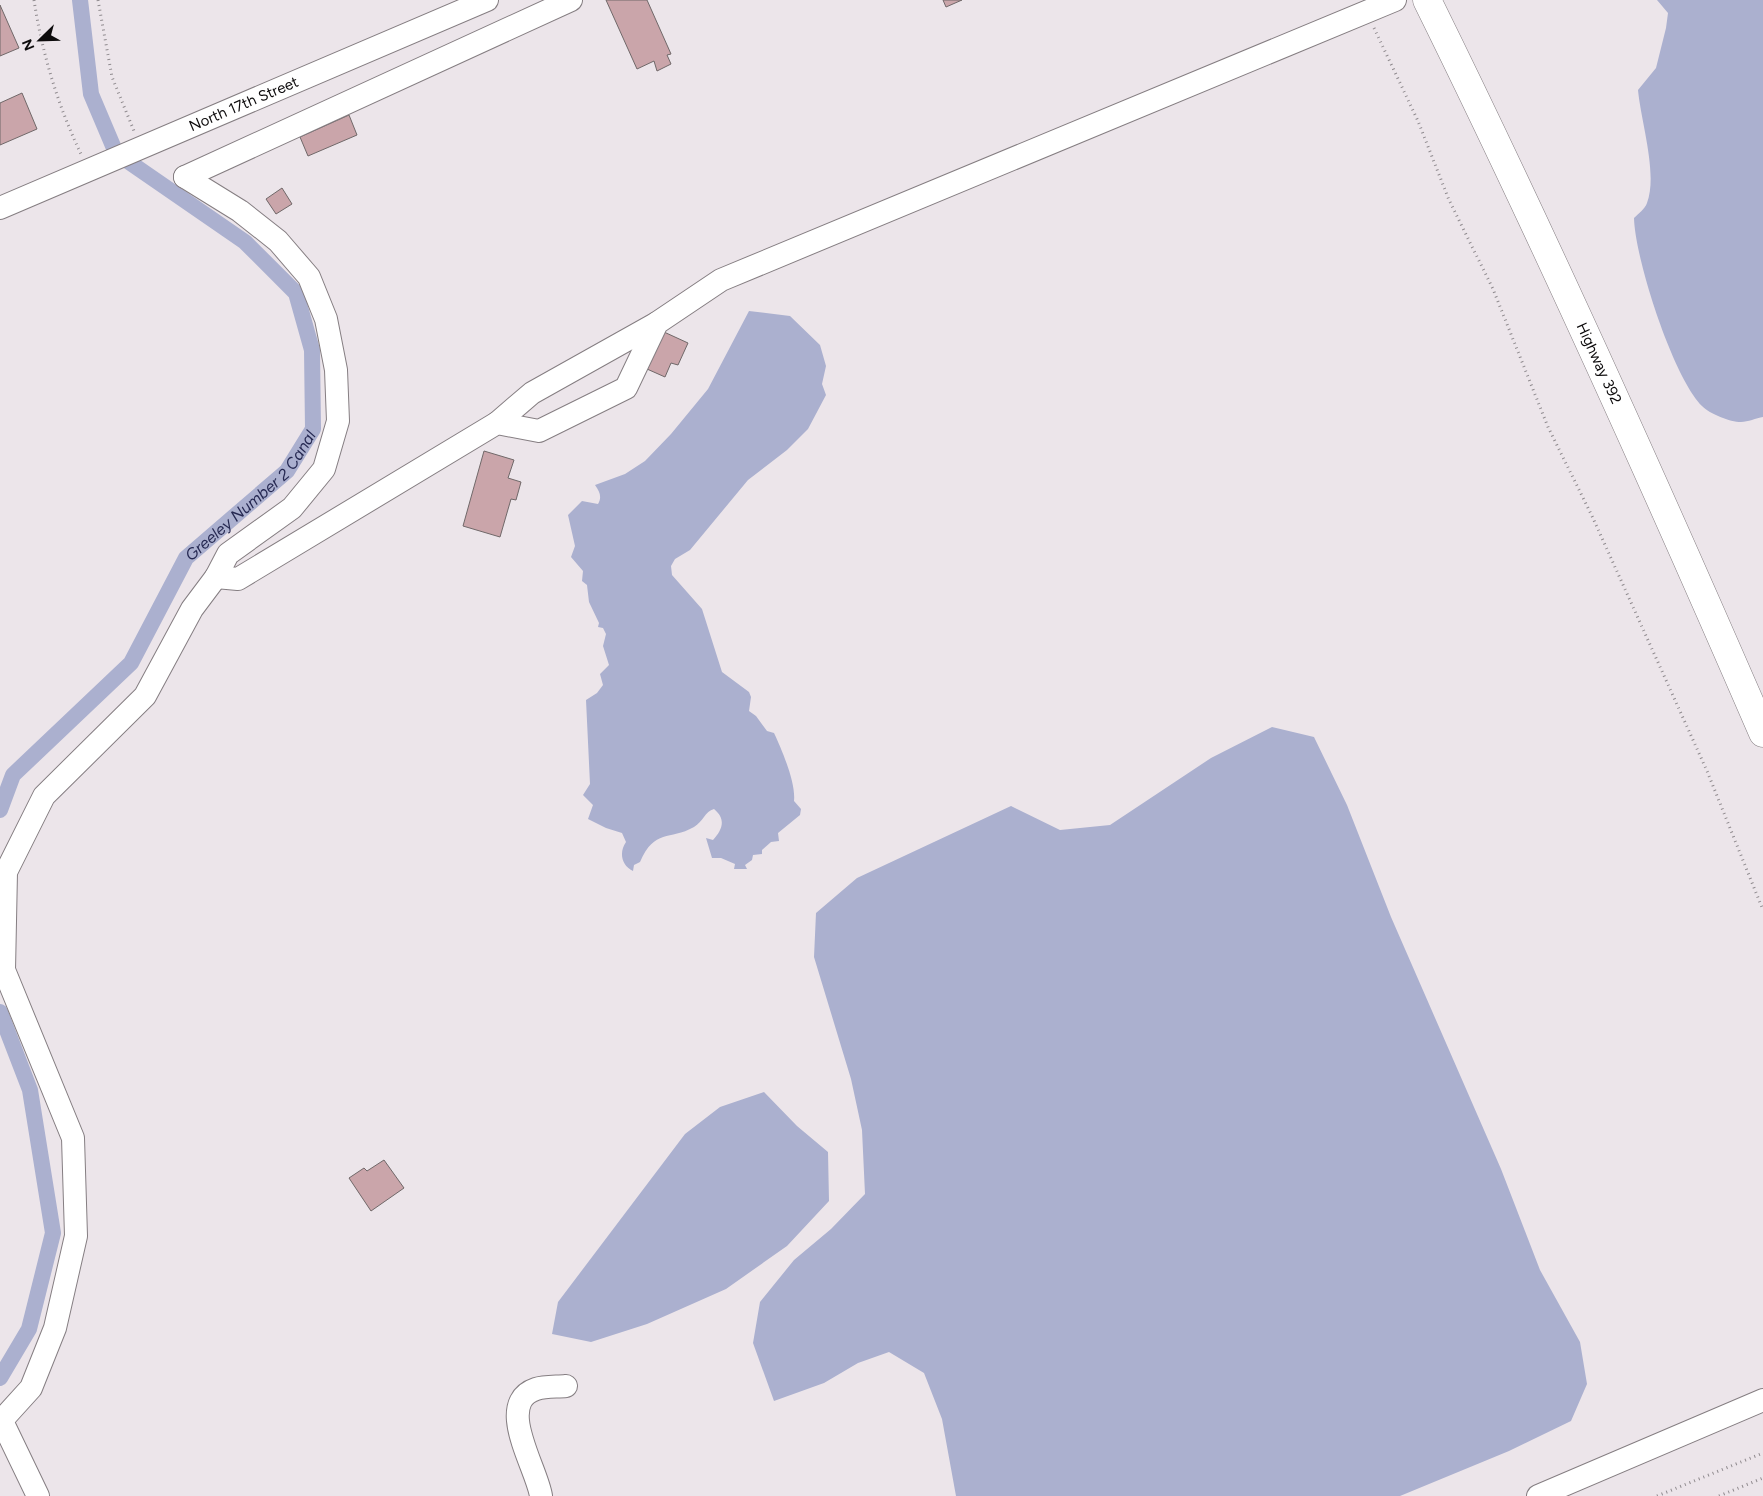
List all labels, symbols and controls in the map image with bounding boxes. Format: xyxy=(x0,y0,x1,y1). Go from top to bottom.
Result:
north arrow xyxy=(15,15,65,65)
text: N xyxy=(19,37,38,53)
street label: North 17th Street xyxy=(186,72,301,135)
street label: Highway 392 xyxy=(1573,320,1625,407)
water label: Greeley Number 2 Canal xyxy=(181,426,320,564)

